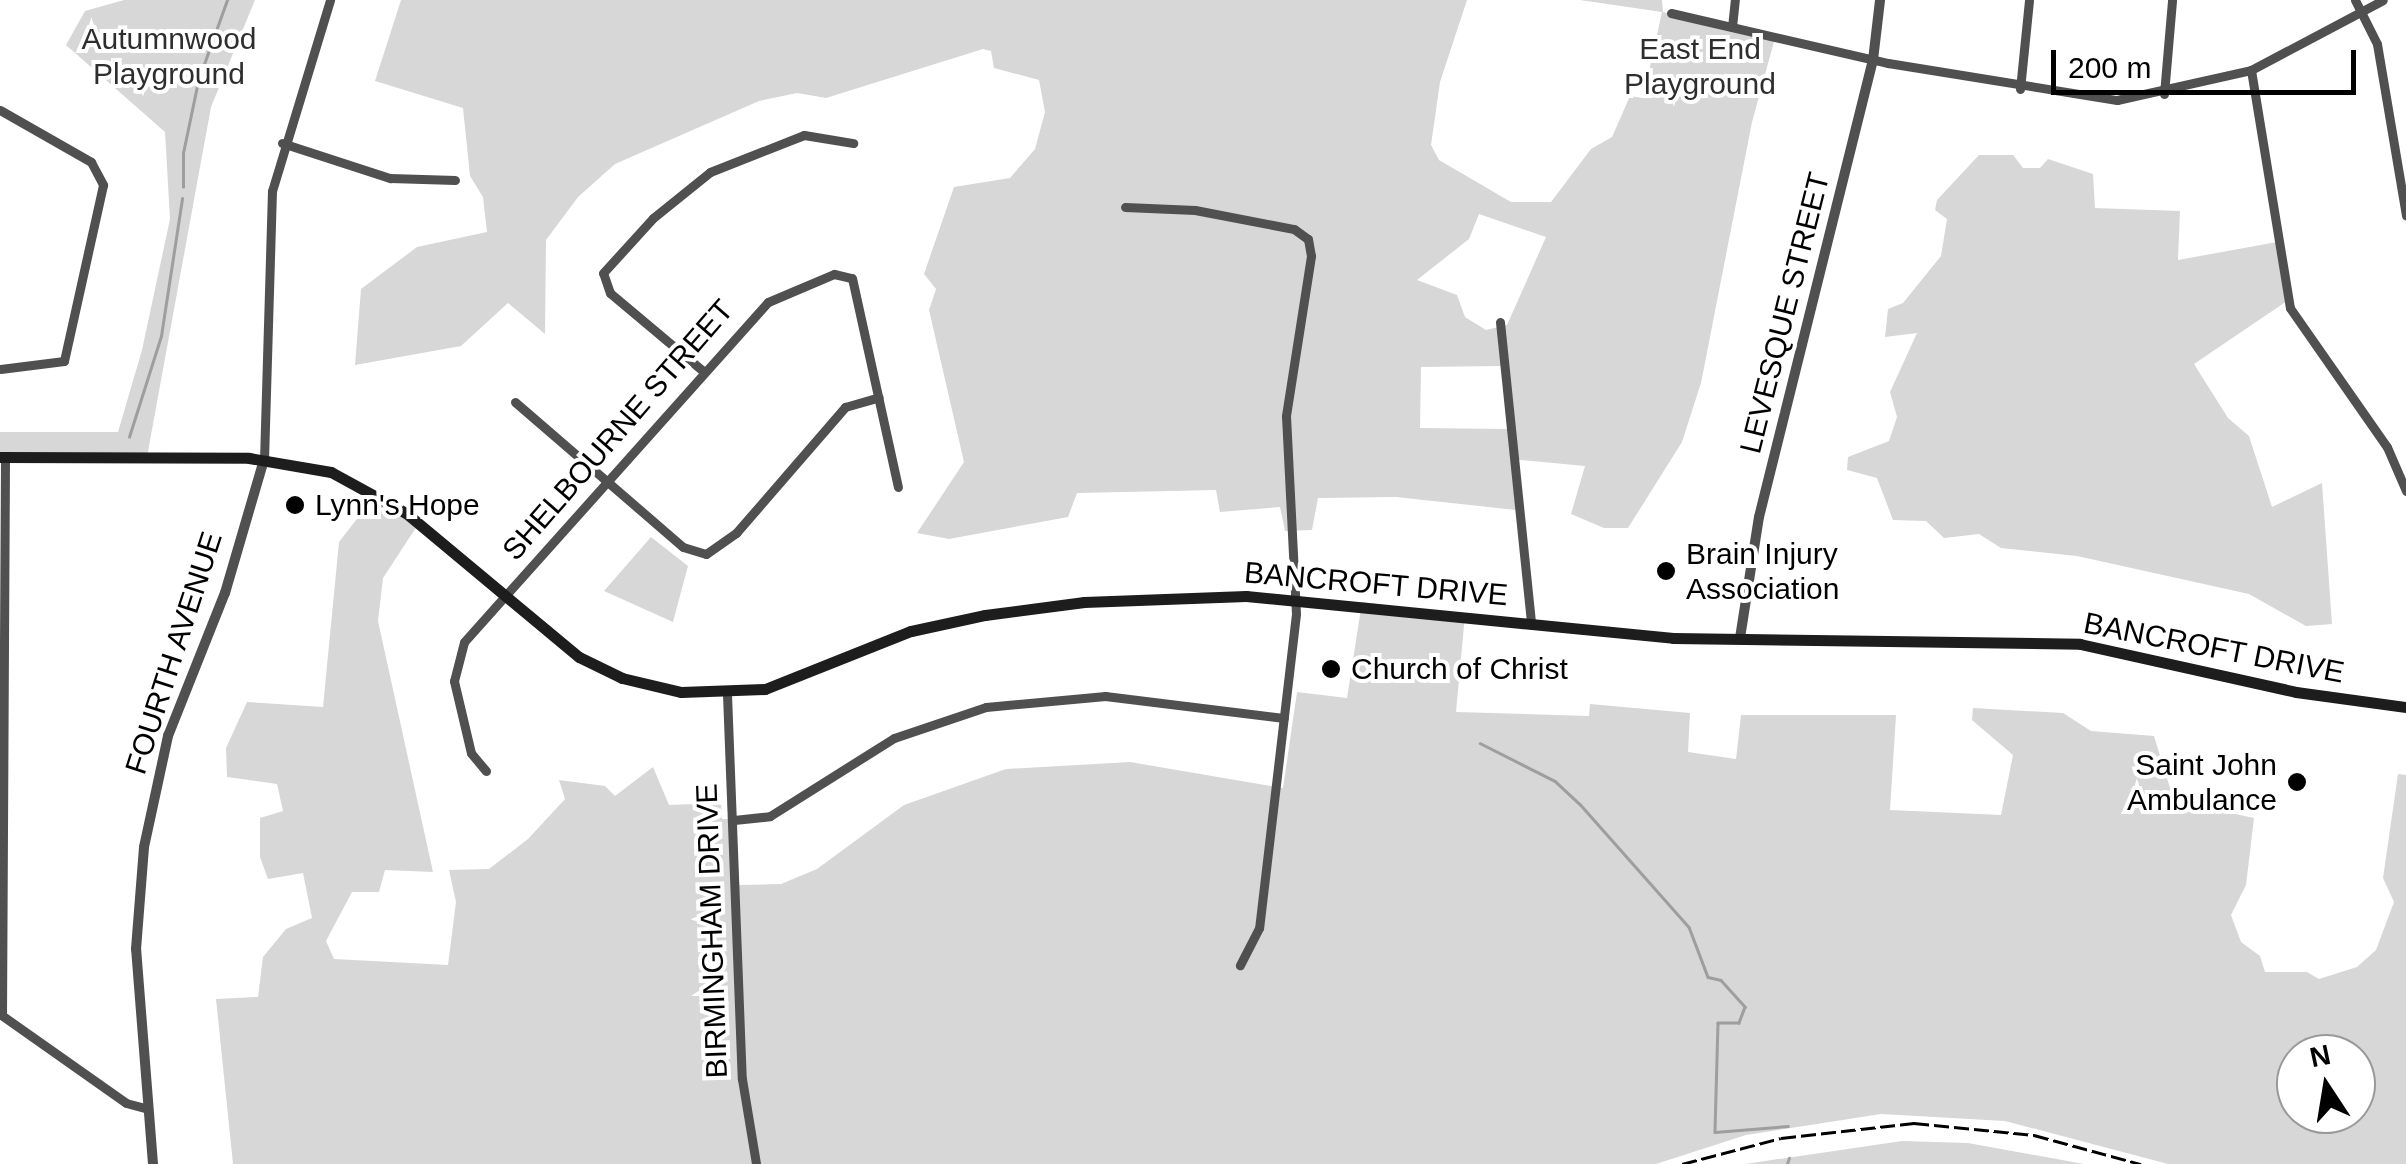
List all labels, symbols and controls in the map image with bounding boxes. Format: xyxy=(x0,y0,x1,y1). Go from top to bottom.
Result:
park label: Autumnwood Playground xyxy=(81,21,257,92)
scale bar xyxy=(2056,30,2361,92)
park label: East End Playground xyxy=(1624,31,1776,102)
text: 200 m xyxy=(2068,51,2151,84)
street label: LEVESQUE STREET xyxy=(1733,169,1837,457)
street label: SHELBOURNE STREET xyxy=(495,292,741,568)
place label: Lynn's Hope xyxy=(315,487,480,523)
marker: Lynn's Hope xyxy=(284,494,306,516)
street label: FOURTH AVENUE xyxy=(118,527,230,779)
place label: Brain Injury Association xyxy=(1686,536,1839,606)
street label: BANCROFT DRIVE xyxy=(1242,555,1510,613)
marker: Brain Injury Association xyxy=(1655,560,1677,582)
street label: BANCROFT DRIVE xyxy=(2080,605,2348,691)
place label: Church of Christ xyxy=(1351,651,1568,687)
marker: Church of Christ xyxy=(1320,658,1342,680)
place label: Saint John Ambulance xyxy=(2127,747,2277,818)
marker: Saint John Ambulance xyxy=(2286,771,2308,793)
street label: BIRMINGHAM DRIVE xyxy=(689,783,735,1079)
north arrow xyxy=(2276,1034,2376,1134)
text: N xyxy=(2307,1039,2333,1073)

